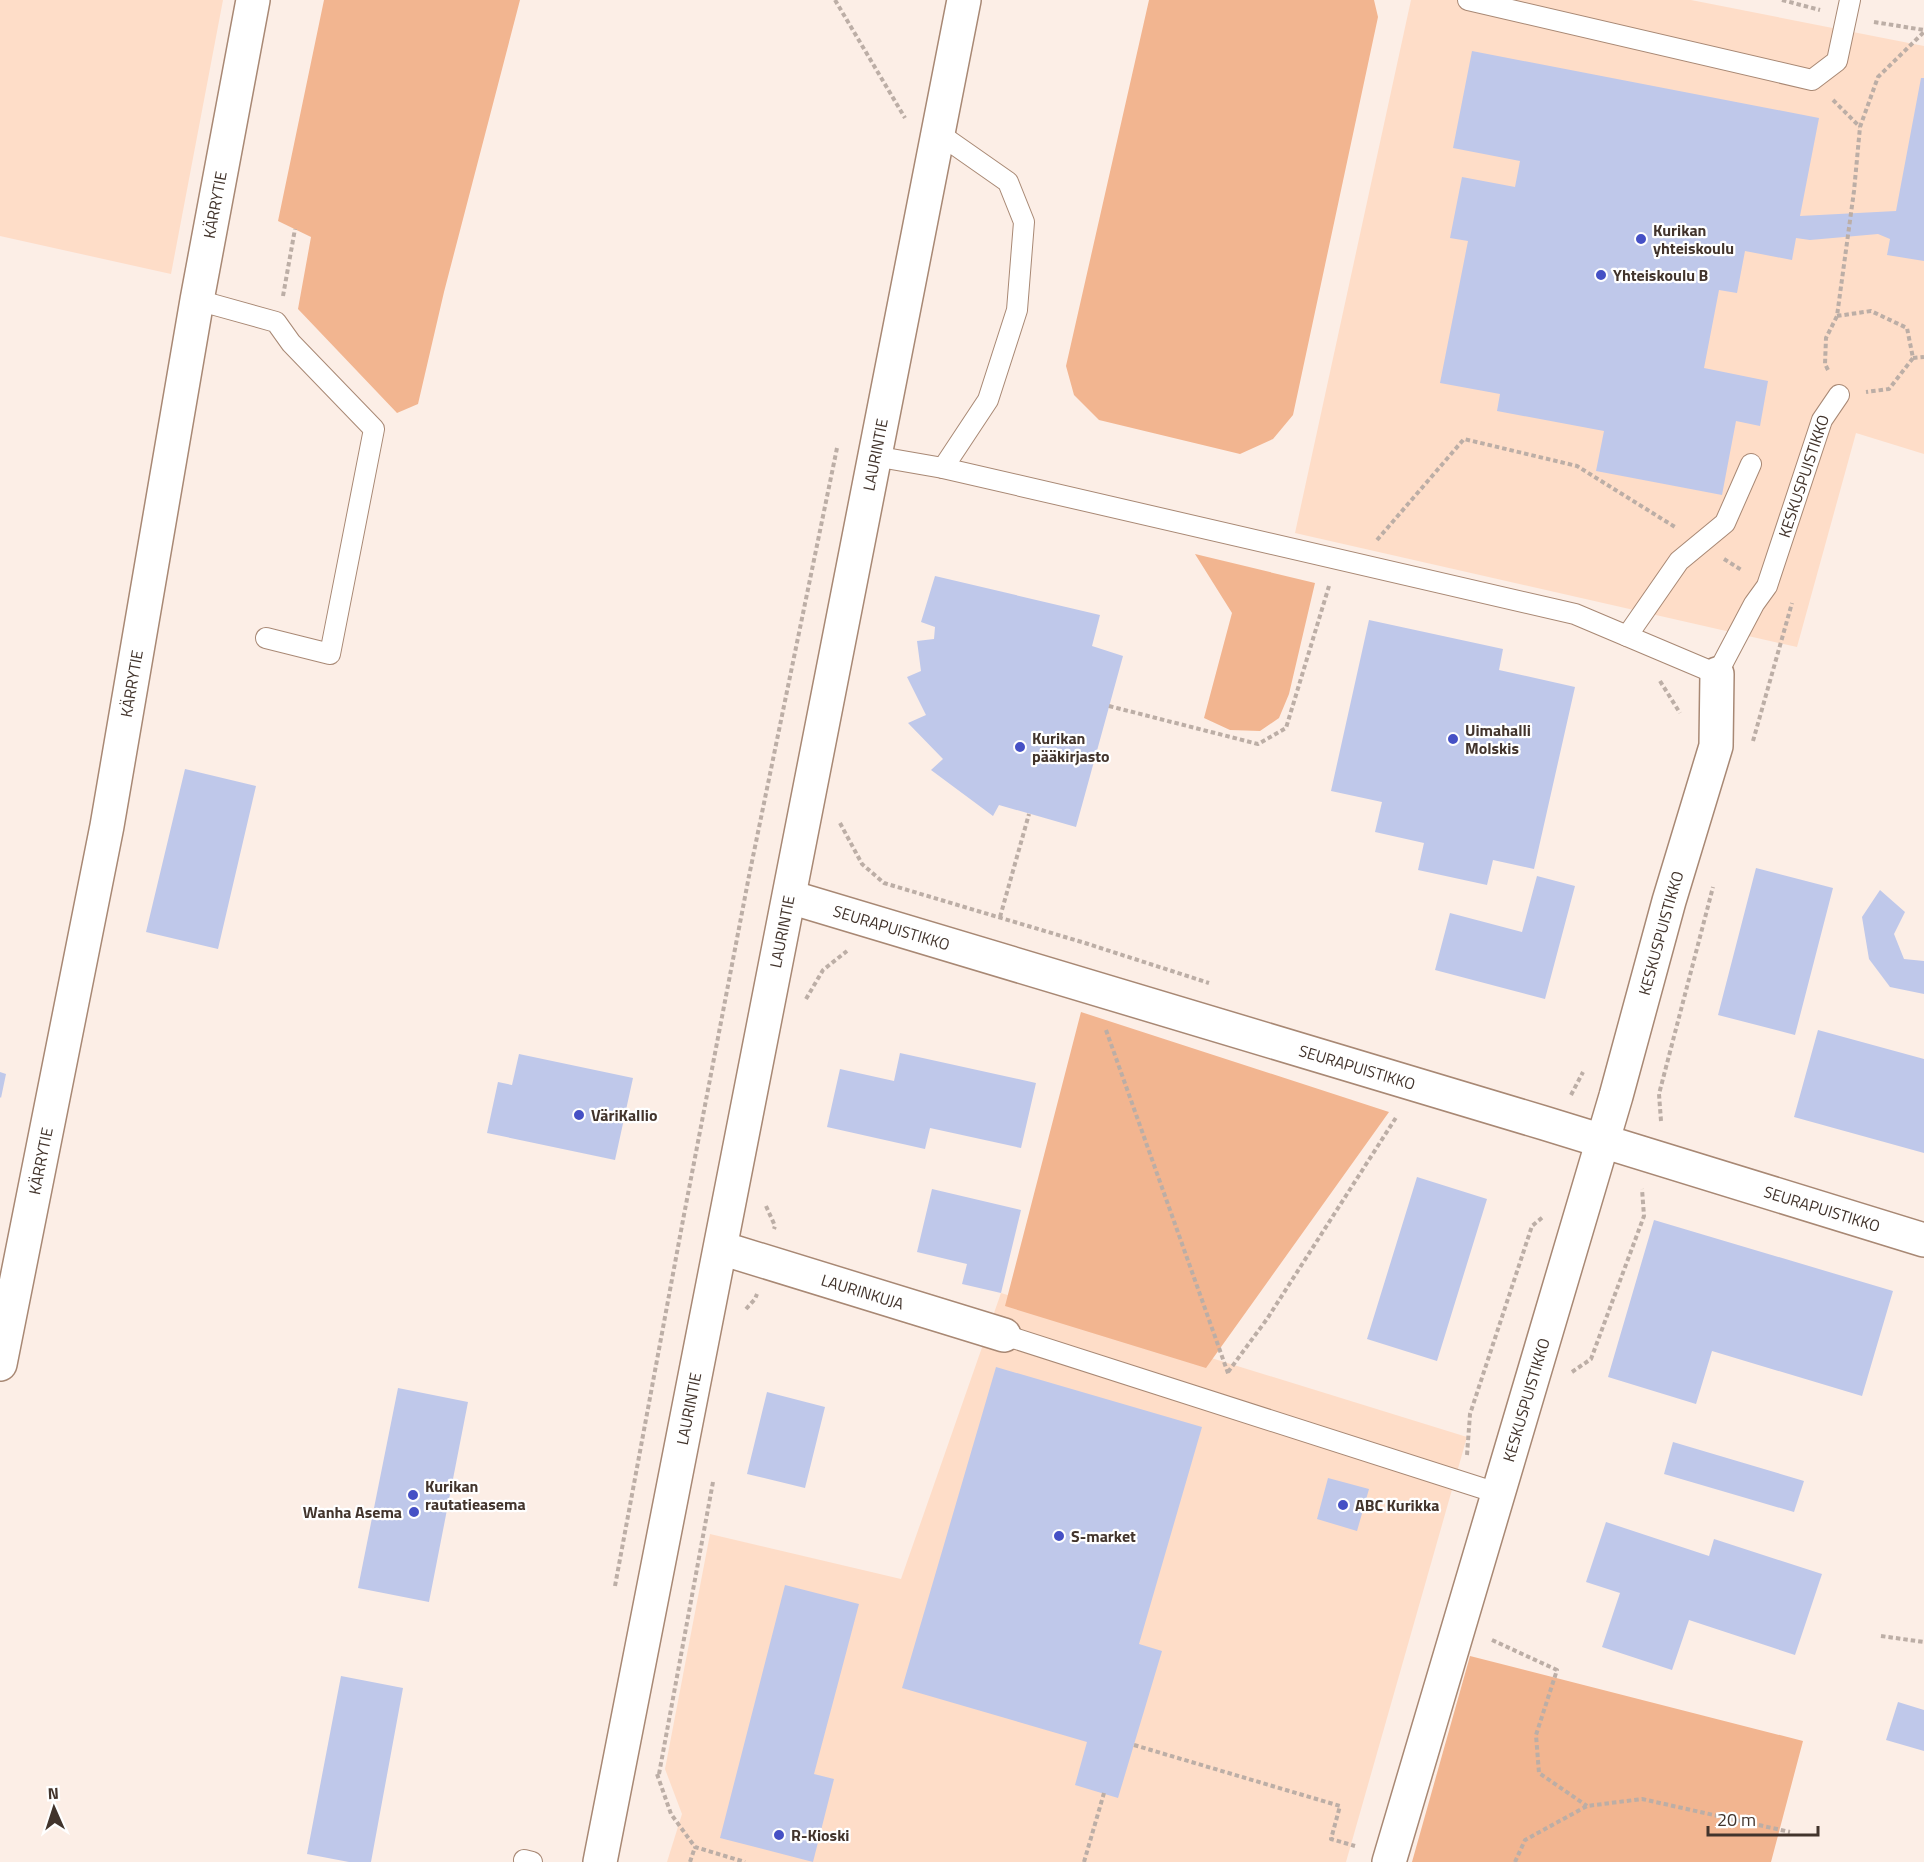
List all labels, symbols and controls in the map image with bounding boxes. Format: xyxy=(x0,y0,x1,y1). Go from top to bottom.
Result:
street label: KÄRRYTIE xyxy=(197,169,233,240)
place label: Kurikan yhteiskoulu xyxy=(1653,218,1734,260)
marker: Kurikan yhteiskoulu xyxy=(1634,232,1648,246)
place label: Yhteiskoulu B xyxy=(1613,263,1709,287)
marker: Yhteiskoulu B xyxy=(1594,268,1608,282)
street label: KESKUSPUISTIKKO xyxy=(1772,412,1835,541)
street label: LAURINTIE xyxy=(856,416,894,493)
street label: KÄRRYTIE xyxy=(114,648,149,719)
place label: Uimahalli Molskis xyxy=(1465,718,1531,760)
place label: Kurikan pääkirjasto xyxy=(1032,726,1110,768)
marker: Uimahalli Molskis xyxy=(1446,732,1460,746)
marker: Kurikan pääkirjasto xyxy=(1013,740,1027,754)
street label: KESKUSPUISTIKKO xyxy=(1632,868,1689,998)
street label: LAURINTIE xyxy=(763,893,801,970)
street label: SEURAPUISTIKKO xyxy=(830,899,953,956)
street label: SEURAPUISTIKKO xyxy=(1296,1038,1418,1096)
place label: VäriKallio xyxy=(591,1103,657,1127)
marker: VäriKallio xyxy=(572,1108,586,1122)
street label: KÄRRYTIE xyxy=(22,1125,59,1197)
street label: SEURAPUISTIKKO xyxy=(1761,1179,1883,1238)
street label: LAURINKUJA xyxy=(818,1267,907,1316)
street label: KESKUSPUISTIKKO xyxy=(1496,1335,1556,1465)
street label: LAURINTIE xyxy=(670,1370,707,1447)
place label: Kurikan rautatieasema xyxy=(425,1474,526,1516)
marker: Kurikan rautatieasema xyxy=(406,1488,420,1502)
place label: ABC Kurikka xyxy=(1355,1493,1439,1517)
marker: ABC Kurikka xyxy=(1336,1498,1350,1512)
place label: Wanha Asema xyxy=(303,1500,402,1524)
marker: Wanha Asema xyxy=(407,1505,421,1519)
place label: S-market xyxy=(1071,1524,1136,1548)
marker: S-market xyxy=(1052,1529,1066,1543)
north arrow xyxy=(24,1778,84,1838)
text: N xyxy=(47,1781,59,1805)
scale bar xyxy=(1708,1799,1818,1837)
text: 20 m xyxy=(1717,1806,1756,1833)
place label: R-Kioski xyxy=(791,1823,850,1847)
marker: R-Kioski xyxy=(772,1828,786,1842)

